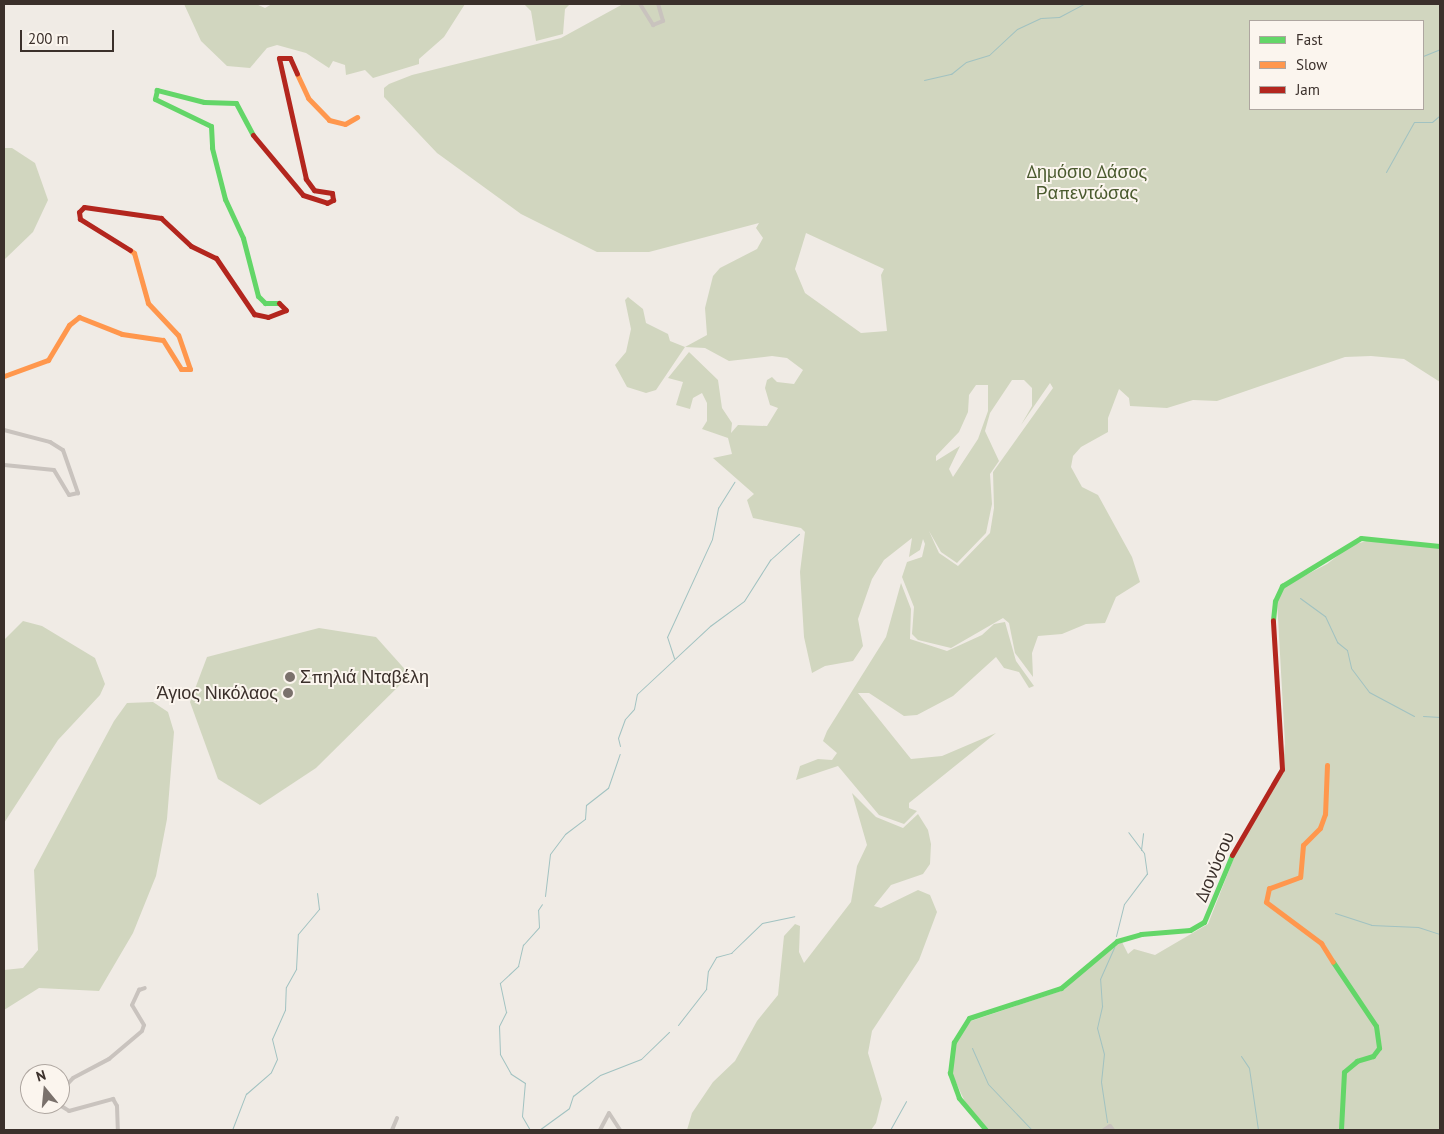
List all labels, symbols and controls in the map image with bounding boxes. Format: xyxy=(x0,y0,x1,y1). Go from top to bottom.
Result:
scale bar xyxy=(22,20,116,52)
legend xyxy=(1249,20,1424,110)
text: 200 m xyxy=(28,29,69,48)
text: Fast xyxy=(1296,30,1323,49)
text: Slow xyxy=(1296,55,1327,74)
text: Jam xyxy=(1296,80,1320,99)
park label: Δημόσιο Δάσος Ραπεντώσας xyxy=(1027,162,1147,204)
place label: Σπηλιά Νταβέλη xyxy=(300,666,429,688)
marker: Σπηλιά Νταβέλη xyxy=(284,671,296,683)
place label: Άγιος Νικόλαος xyxy=(157,682,278,704)
marker: Άγιος Νικόλαος xyxy=(282,687,294,699)
street label: Διονύσου xyxy=(1191,829,1239,905)
north arrow xyxy=(20,1064,70,1114)
text: N xyxy=(34,1066,48,1086)

